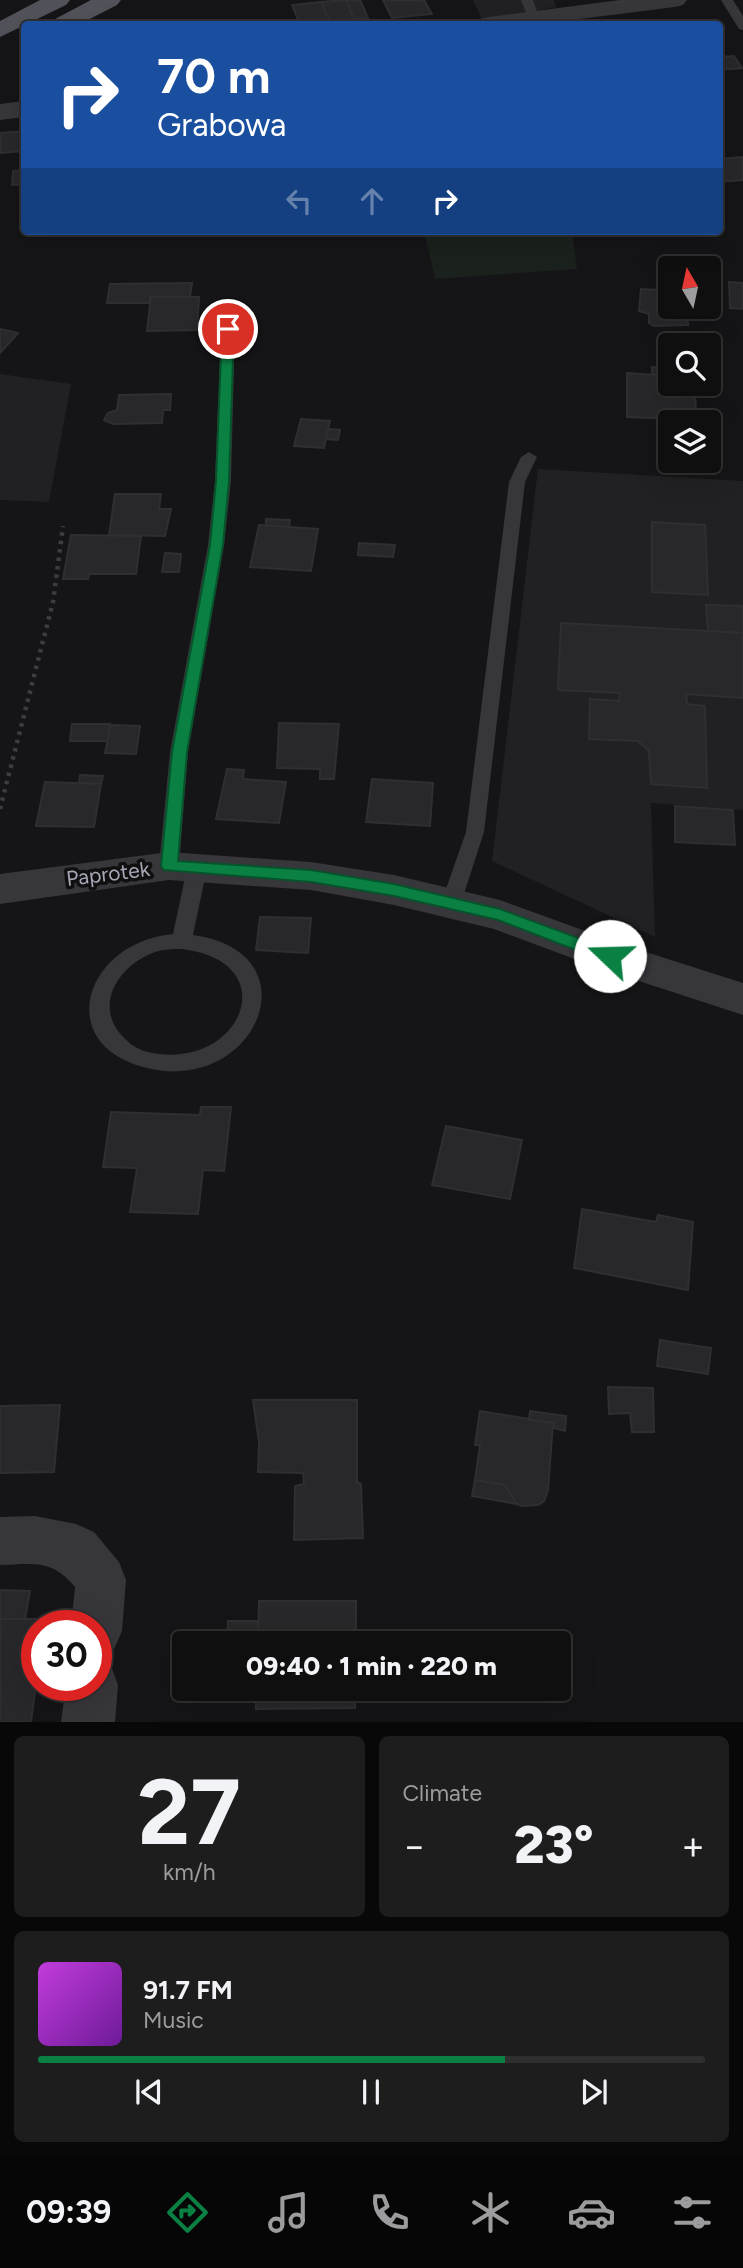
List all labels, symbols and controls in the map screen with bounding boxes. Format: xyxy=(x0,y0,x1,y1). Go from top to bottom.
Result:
text: 70 m xyxy=(157,46,270,105)
icon: right xyxy=(42,49,133,140)
text: Grabowa xyxy=(157,106,286,144)
icon: left xyxy=(280,182,318,220)
icon: ahead xyxy=(353,182,391,220)
icon: right xyxy=(426,182,464,220)
north arrow xyxy=(658,256,721,318)
map controls xyxy=(658,256,721,473)
pin xyxy=(198,299,258,359)
icon: arrive xyxy=(209,310,247,348)
button: search xyxy=(658,333,721,396)
button: layers xyxy=(658,410,721,473)
street label: Paprotek xyxy=(65,856,152,891)
position arrow xyxy=(573,919,647,993)
speed limit sign: 30 xyxy=(21,1610,112,1701)
text: 09:40 · 1 min · 220 m xyxy=(246,1650,497,1682)
text: 27 xyxy=(138,1758,241,1867)
text: Climate xyxy=(403,1779,482,1807)
text: 23° xyxy=(514,1814,594,1876)
text: − xyxy=(403,1823,426,1869)
text: + xyxy=(681,1823,705,1869)
text: km/h xyxy=(163,1858,216,1886)
text: 91.7 FM xyxy=(143,1974,233,2006)
text: Music xyxy=(143,2006,204,2034)
icon: previous xyxy=(130,2073,168,2111)
icon: pause xyxy=(352,2073,390,2111)
icon: next xyxy=(575,2073,613,2111)
icon: directions xyxy=(163,2188,212,2237)
icon: music xyxy=(264,2188,313,2237)
icon: phone xyxy=(365,2188,414,2237)
icon: climate xyxy=(466,2188,515,2237)
icon: car xyxy=(567,2188,616,2237)
icon: filters xyxy=(668,2188,717,2237)
text: 09:39 xyxy=(26,2193,111,2231)

